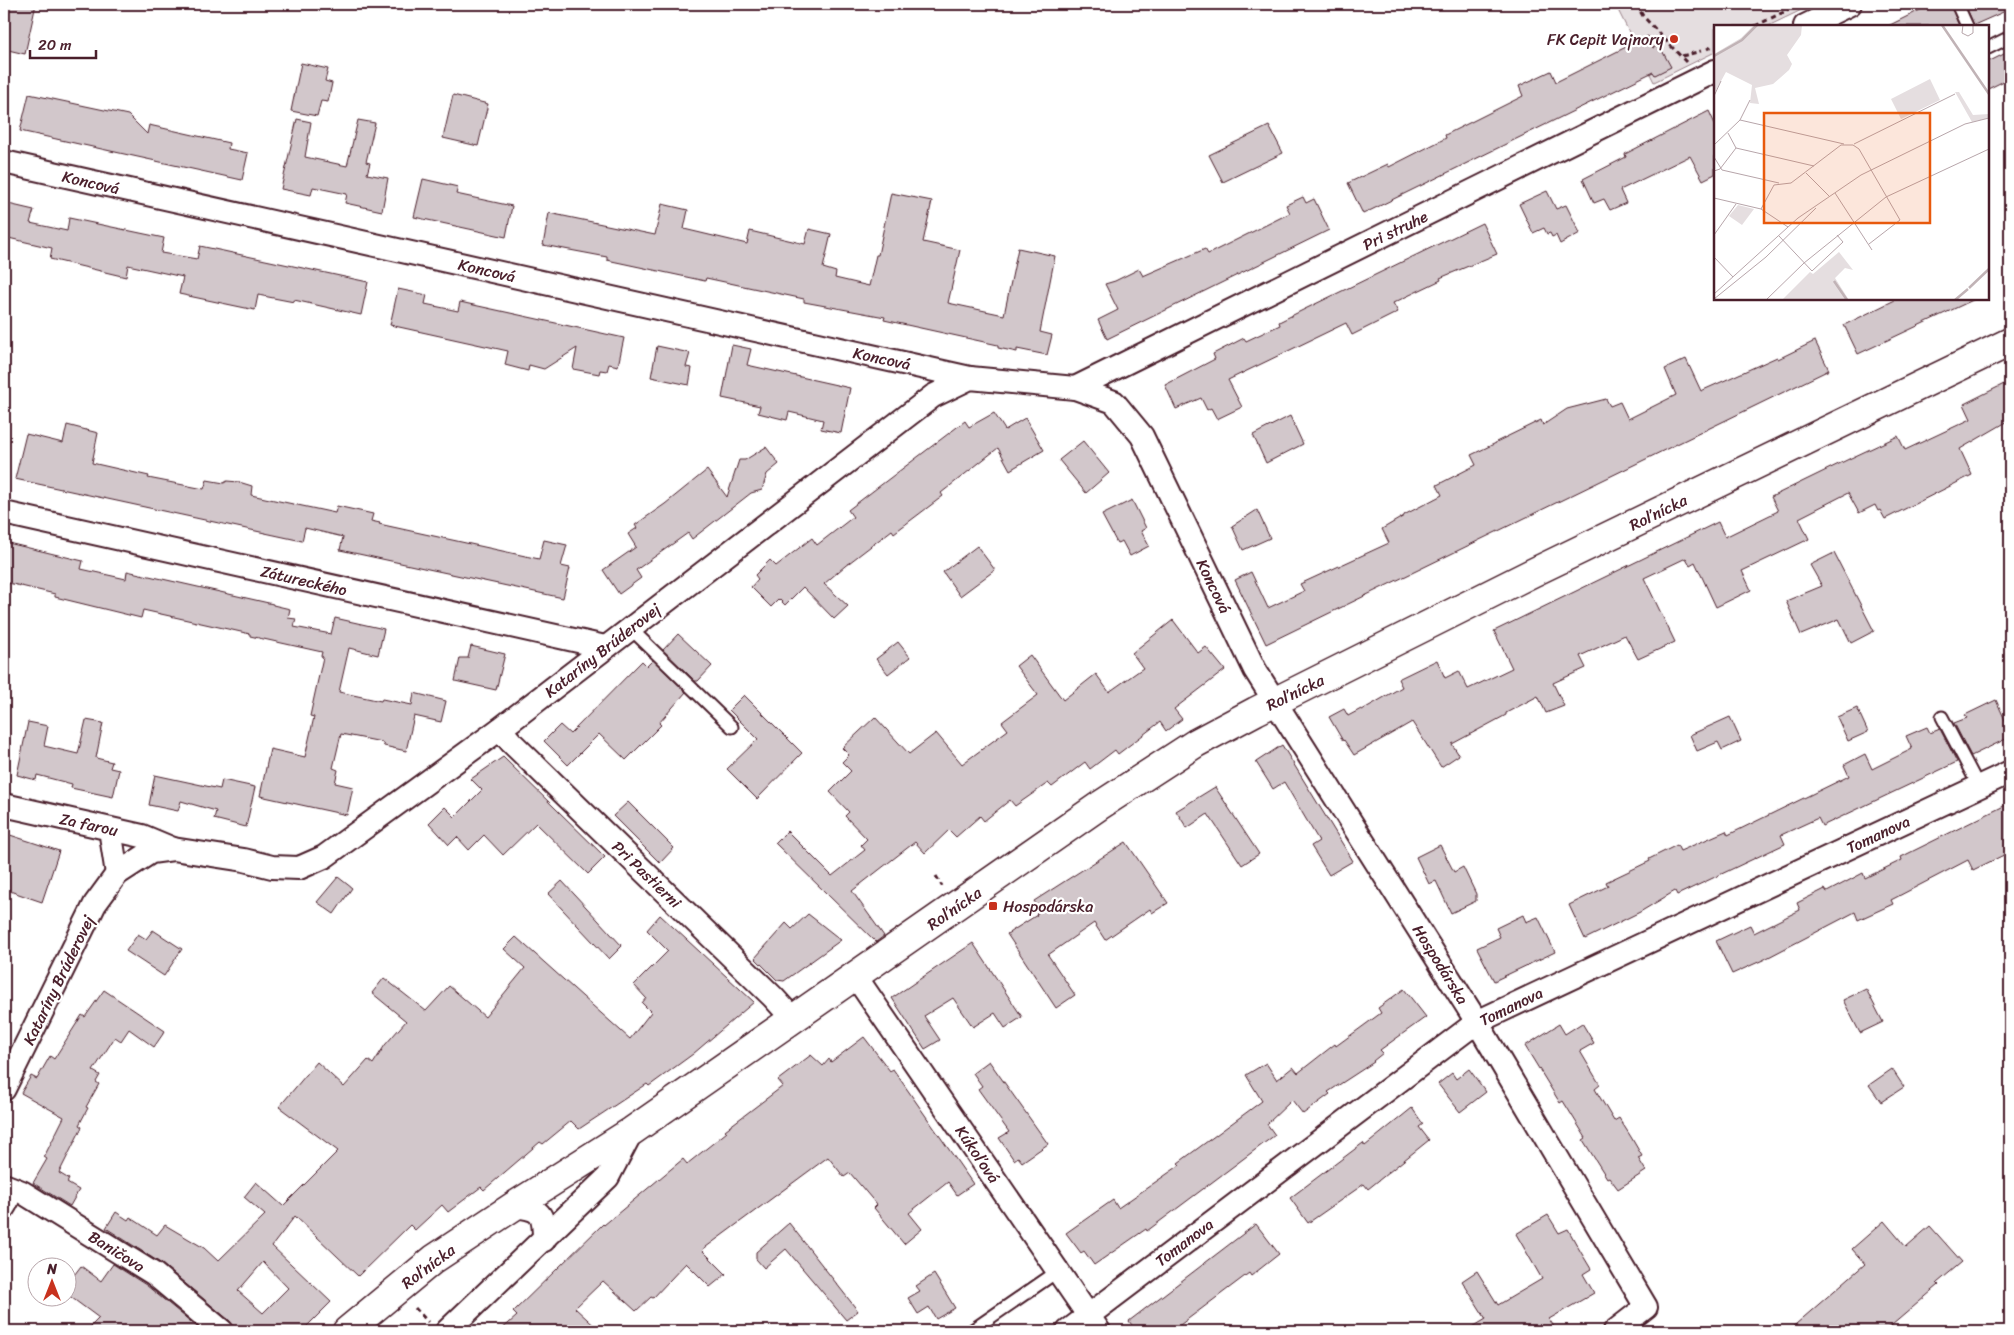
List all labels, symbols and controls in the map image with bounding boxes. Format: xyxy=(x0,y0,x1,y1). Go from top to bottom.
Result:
place label: FK Cepit Vajnory xyxy=(1547,25,1665,54)
inset map xyxy=(1714,25,1989,300)
scale bar xyxy=(30,28,96,60)
text: 20 m xyxy=(38,32,72,58)
marker: FK Cepit Vajnory xyxy=(1668,33,1680,45)
street label: Koncová xyxy=(59,162,122,203)
street label: Pri struhe xyxy=(1357,202,1433,259)
street label: Koncová xyxy=(455,250,518,291)
street label: Koncová xyxy=(850,338,913,379)
street label: Roľnícka xyxy=(1624,485,1693,539)
street label: Koncová xyxy=(1188,554,1239,619)
street label: Zátureckého xyxy=(258,556,350,605)
street label: Kataríny Brúderovej xyxy=(538,595,668,705)
street label: Roľnícka xyxy=(1261,665,1330,719)
street label: Za farou xyxy=(57,804,121,845)
street label: Tomanova xyxy=(1841,807,1915,862)
street label: Pri Pastierni xyxy=(605,833,689,916)
street label: Roľnícka xyxy=(921,878,989,938)
place label: Hospodárska xyxy=(1003,892,1093,921)
marker: Hospodárska xyxy=(987,900,999,912)
street label: Kataríny Brúderovej xyxy=(14,909,103,1050)
street label: Hospodárska xyxy=(1404,918,1477,1010)
street label: Tomanova xyxy=(1474,979,1548,1034)
street label: Kúkoľová xyxy=(947,1119,1008,1189)
street label: Tomanova xyxy=(1148,1210,1220,1274)
street label: Baničova xyxy=(83,1223,151,1280)
street label: Roľnícka xyxy=(395,1236,463,1297)
text: N xyxy=(46,1257,57,1282)
north arrow xyxy=(28,1258,78,1308)

